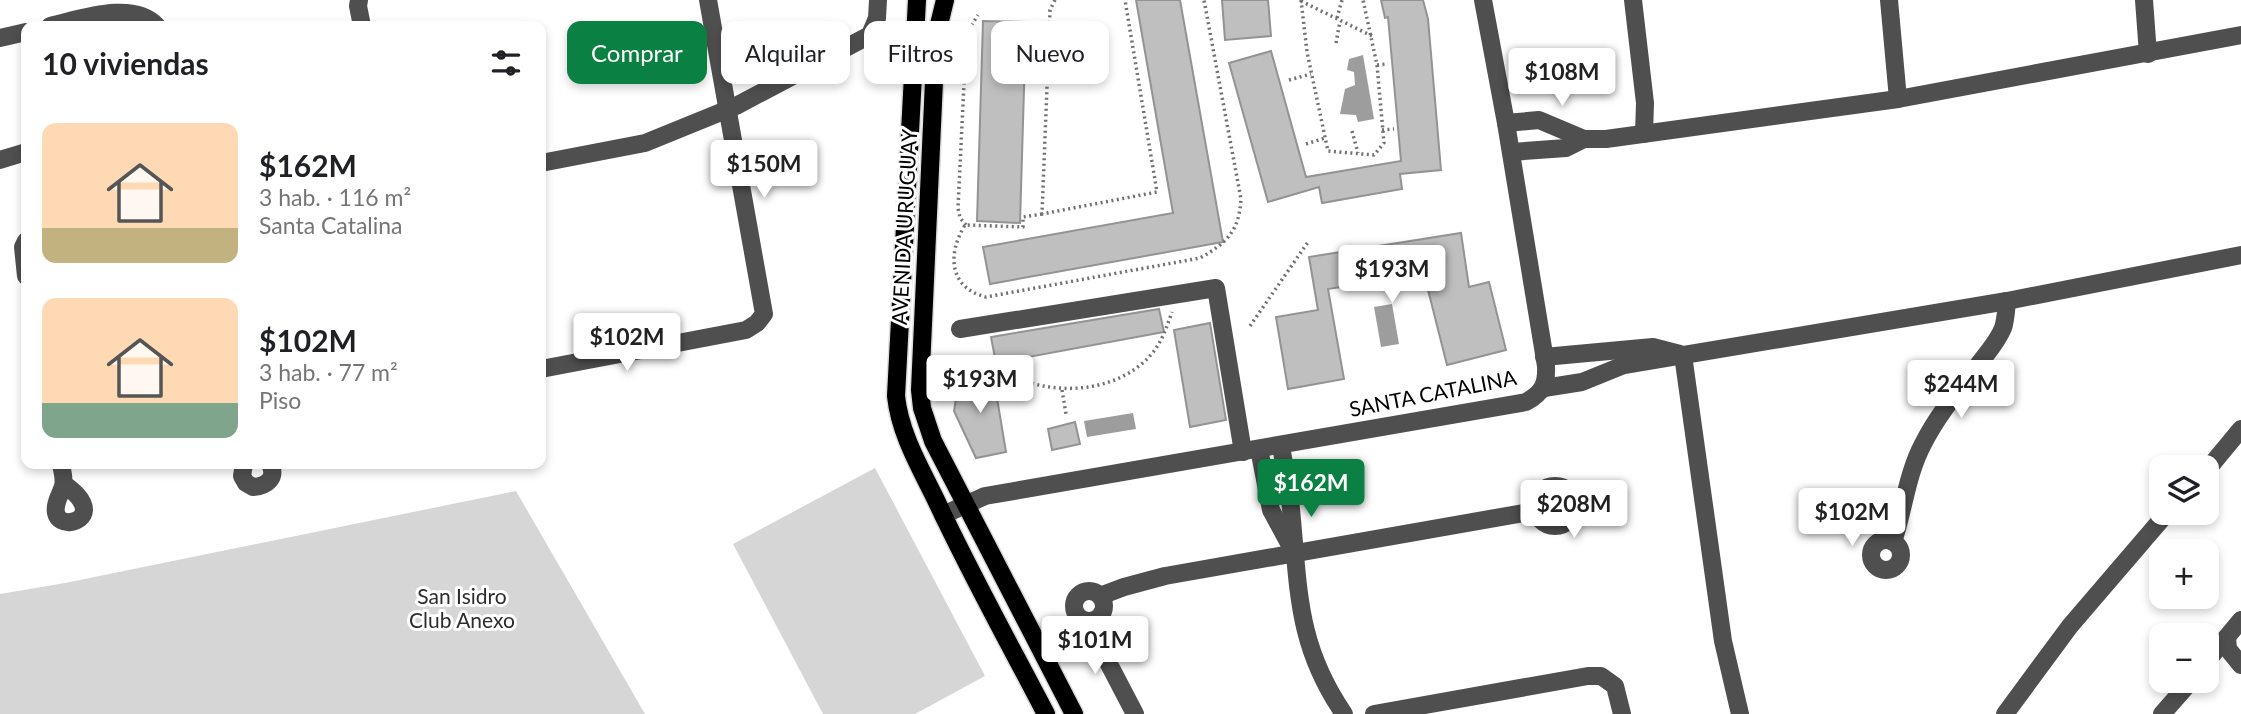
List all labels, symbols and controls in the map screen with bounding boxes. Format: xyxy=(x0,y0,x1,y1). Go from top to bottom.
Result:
chip: Comprar xyxy=(567,21,707,84)
chip: Alquilar xyxy=(721,21,850,84)
chip: Filtros xyxy=(864,21,977,84)
chip: Nuevo xyxy=(991,21,1109,84)
icon: filters xyxy=(487,44,525,82)
text: 10 viviendas xyxy=(42,45,209,81)
pin: $108M xyxy=(1513,48,1611,108)
text: $108M xyxy=(1524,57,1600,85)
street label: AVENIDA URUGUAY xyxy=(886,127,921,325)
pin: $150M xyxy=(715,140,813,200)
text: $162M xyxy=(259,147,357,183)
text: $150M xyxy=(726,149,802,177)
icon: home xyxy=(98,151,182,235)
text: 3 hab. · 116 m² xyxy=(259,183,411,211)
text: Santa Catalina xyxy=(259,211,403,239)
pin: $193M xyxy=(1343,246,1441,305)
text: $193M xyxy=(1354,254,1430,282)
pin: $102M xyxy=(578,314,676,373)
text: $102M xyxy=(259,322,357,358)
text: $102M xyxy=(589,322,665,350)
icon: home xyxy=(98,326,182,410)
pin: $193M xyxy=(931,356,1029,415)
text: 3 hab. · 77 m² xyxy=(259,358,398,386)
pin: $244M xyxy=(1912,360,2010,420)
text: $193M xyxy=(942,364,1018,392)
street label: SANTA CATALINA xyxy=(1347,364,1519,421)
text: $244M xyxy=(1923,369,1999,397)
text: Piso xyxy=(259,386,301,414)
map controls xyxy=(2149,455,2219,693)
button: layers xyxy=(2149,455,2219,525)
pin: $162M xyxy=(1262,460,1360,519)
text: $162M xyxy=(1273,468,1349,496)
pin: $208M xyxy=(1525,480,1623,540)
text: $208M xyxy=(1536,489,1612,517)
pin: $102M xyxy=(1803,489,1901,548)
text: $102M xyxy=(1814,497,1890,525)
button: + xyxy=(2149,539,2219,609)
park label: San Isidro Club Anexo xyxy=(409,583,515,632)
pin: $101M xyxy=(1046,616,1144,676)
button: − xyxy=(2149,623,2219,693)
text: $101M xyxy=(1057,625,1133,653)

